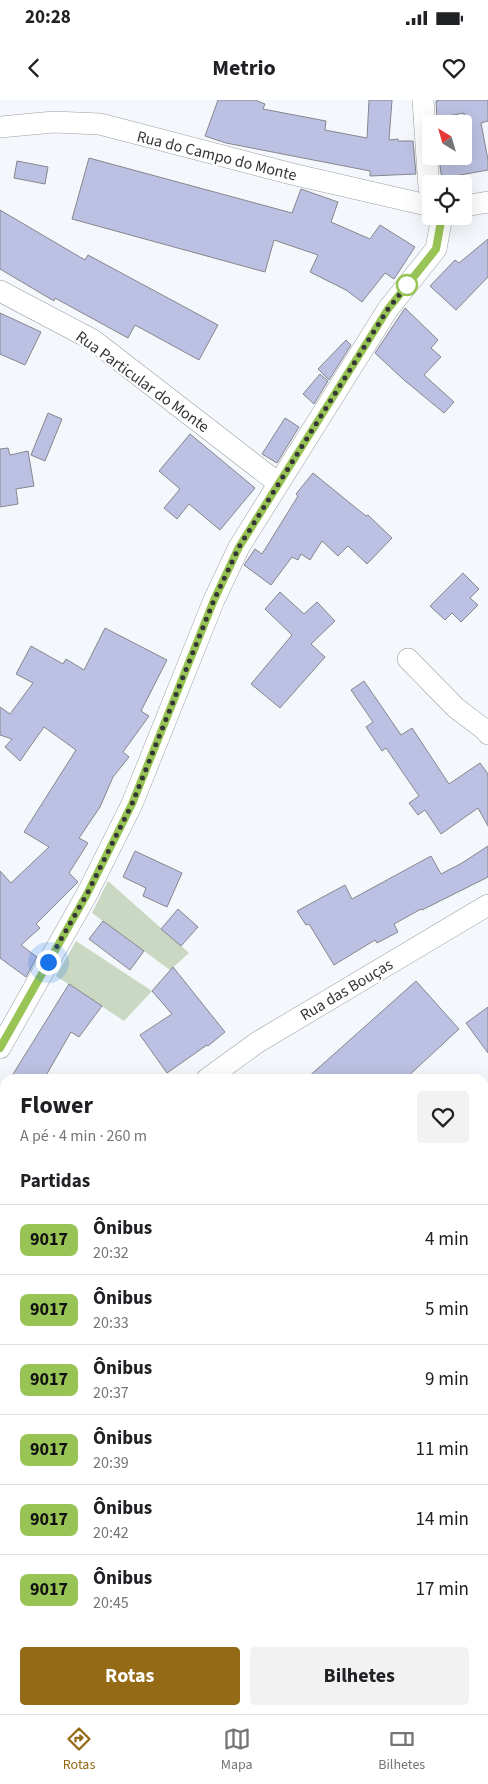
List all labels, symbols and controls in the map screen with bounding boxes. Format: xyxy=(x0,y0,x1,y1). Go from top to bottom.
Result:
text: 20:28 xyxy=(25,4,71,31)
text: Metrio xyxy=(212,52,276,84)
icon: back xyxy=(20,54,48,82)
icon: heart xyxy=(440,54,468,82)
north arrow xyxy=(422,115,472,165)
map controls xyxy=(422,115,472,225)
street label: Rua do Campo do Monte xyxy=(135,125,299,186)
button: locate xyxy=(422,175,472,225)
unlabelled marker xyxy=(396,274,418,296)
street label: Rua Particular do Monte xyxy=(71,326,214,438)
your location xyxy=(36,950,61,975)
street label: Rua das Bouças xyxy=(296,953,397,1026)
text: Flower xyxy=(20,1088,93,1123)
button: heart xyxy=(417,1091,469,1143)
text: A pé · 4 min · 260 m xyxy=(20,1125,147,1147)
text: Partidas xyxy=(20,1168,90,1195)
text: Ônibus xyxy=(93,1215,152,1242)
text: 4 min xyxy=(425,1226,469,1253)
text: 9017 xyxy=(30,1227,68,1252)
text: 20:32 xyxy=(93,1242,129,1264)
text: Ônibus xyxy=(93,1285,152,1312)
text: 5 min xyxy=(425,1296,469,1323)
text: 9017 xyxy=(30,1297,68,1322)
text: 20:33 xyxy=(93,1312,129,1334)
text: Ônibus xyxy=(93,1355,152,1382)
text: 9 min xyxy=(425,1366,469,1393)
text: 9017 xyxy=(30,1367,68,1392)
text: 20:37 xyxy=(93,1382,129,1404)
text: Ônibus xyxy=(93,1425,152,1452)
text: 11 min xyxy=(415,1436,469,1463)
text: 9017 xyxy=(30,1437,68,1462)
text: 20:39 xyxy=(93,1452,129,1474)
text: Ônibus xyxy=(93,1495,152,1522)
text: 14 min xyxy=(415,1506,469,1533)
text: 9017 xyxy=(30,1507,68,1532)
text: 20:42 xyxy=(93,1522,129,1544)
text: Ônibus xyxy=(93,1565,152,1592)
text: 17 min xyxy=(415,1576,469,1603)
text: 9017 xyxy=(30,1577,68,1602)
text: 20:45 xyxy=(93,1592,129,1614)
button: Rotas xyxy=(20,1647,240,1705)
button: Bilhetes xyxy=(250,1647,469,1705)
tab: Rotas xyxy=(63,1725,95,1775)
tab: Mapa xyxy=(221,1725,253,1775)
tab: Bilhetes xyxy=(378,1725,425,1775)

